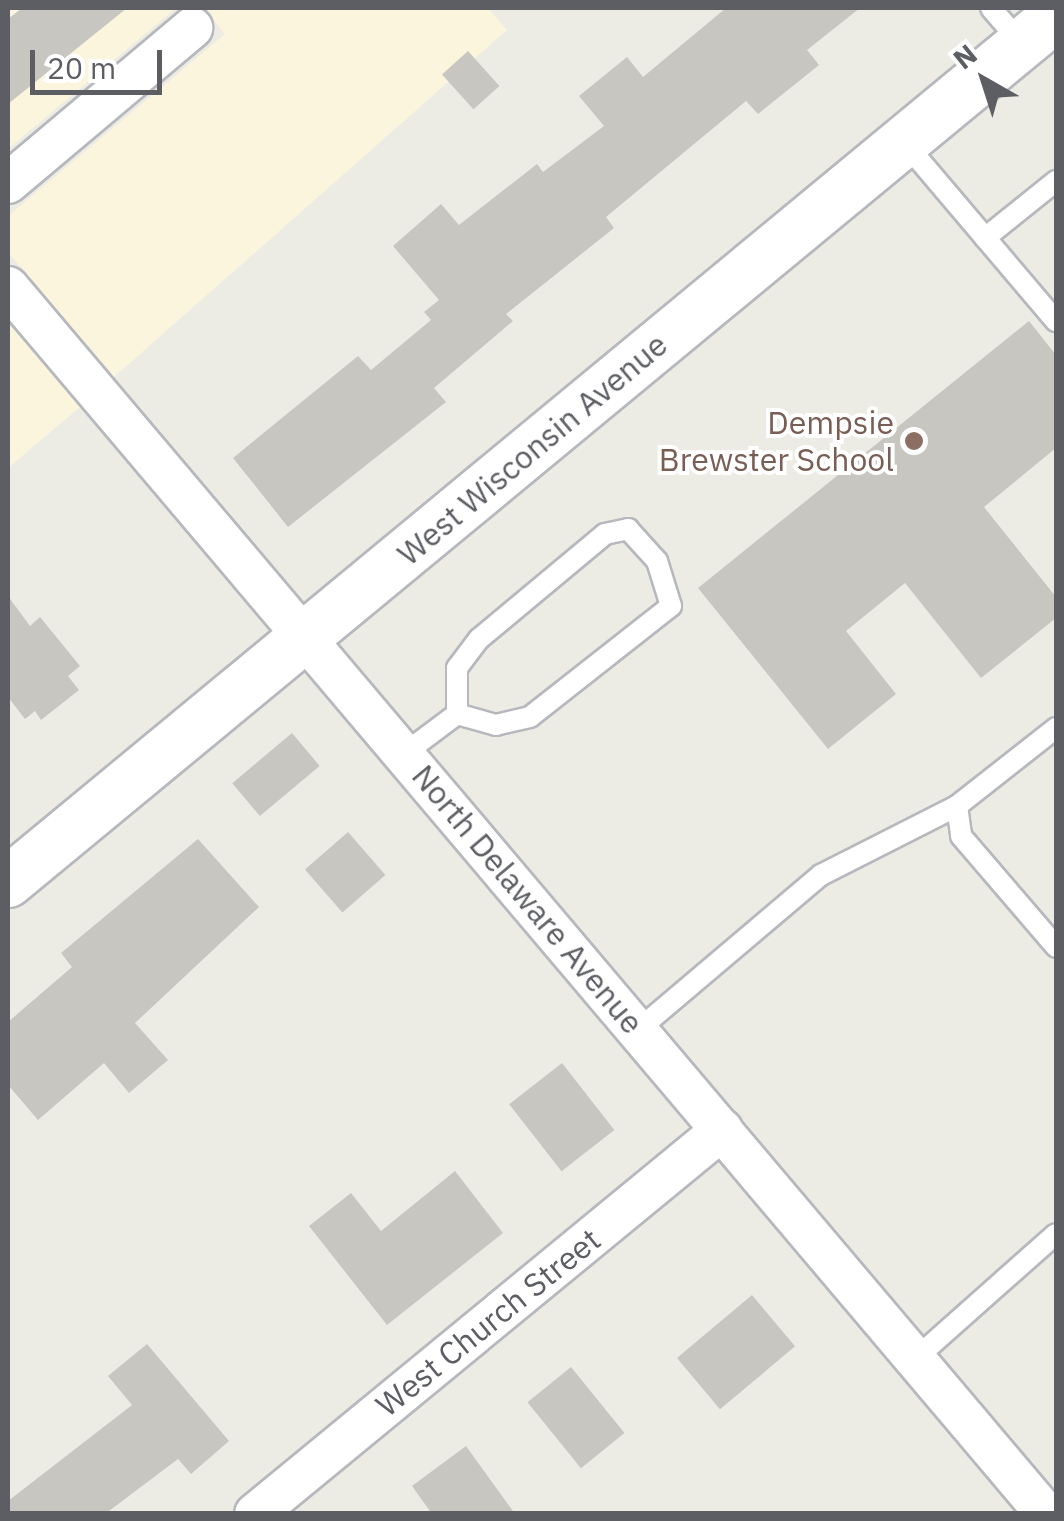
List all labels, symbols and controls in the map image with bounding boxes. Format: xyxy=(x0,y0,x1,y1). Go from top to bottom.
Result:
scale bar xyxy=(35,30,168,92)
north arrow xyxy=(934,30,1034,130)
text: N xyxy=(945,36,984,77)
text: 20 m xyxy=(47,48,116,87)
street label: West Wisconsin Avenue xyxy=(389,325,675,573)
place label: Dempsie Brewster School xyxy=(659,404,894,479)
marker: Dempsie Brewster School xyxy=(903,430,925,452)
street label: North Delaware Avenue xyxy=(404,757,652,1041)
street label: West Church Street xyxy=(368,1220,608,1424)

